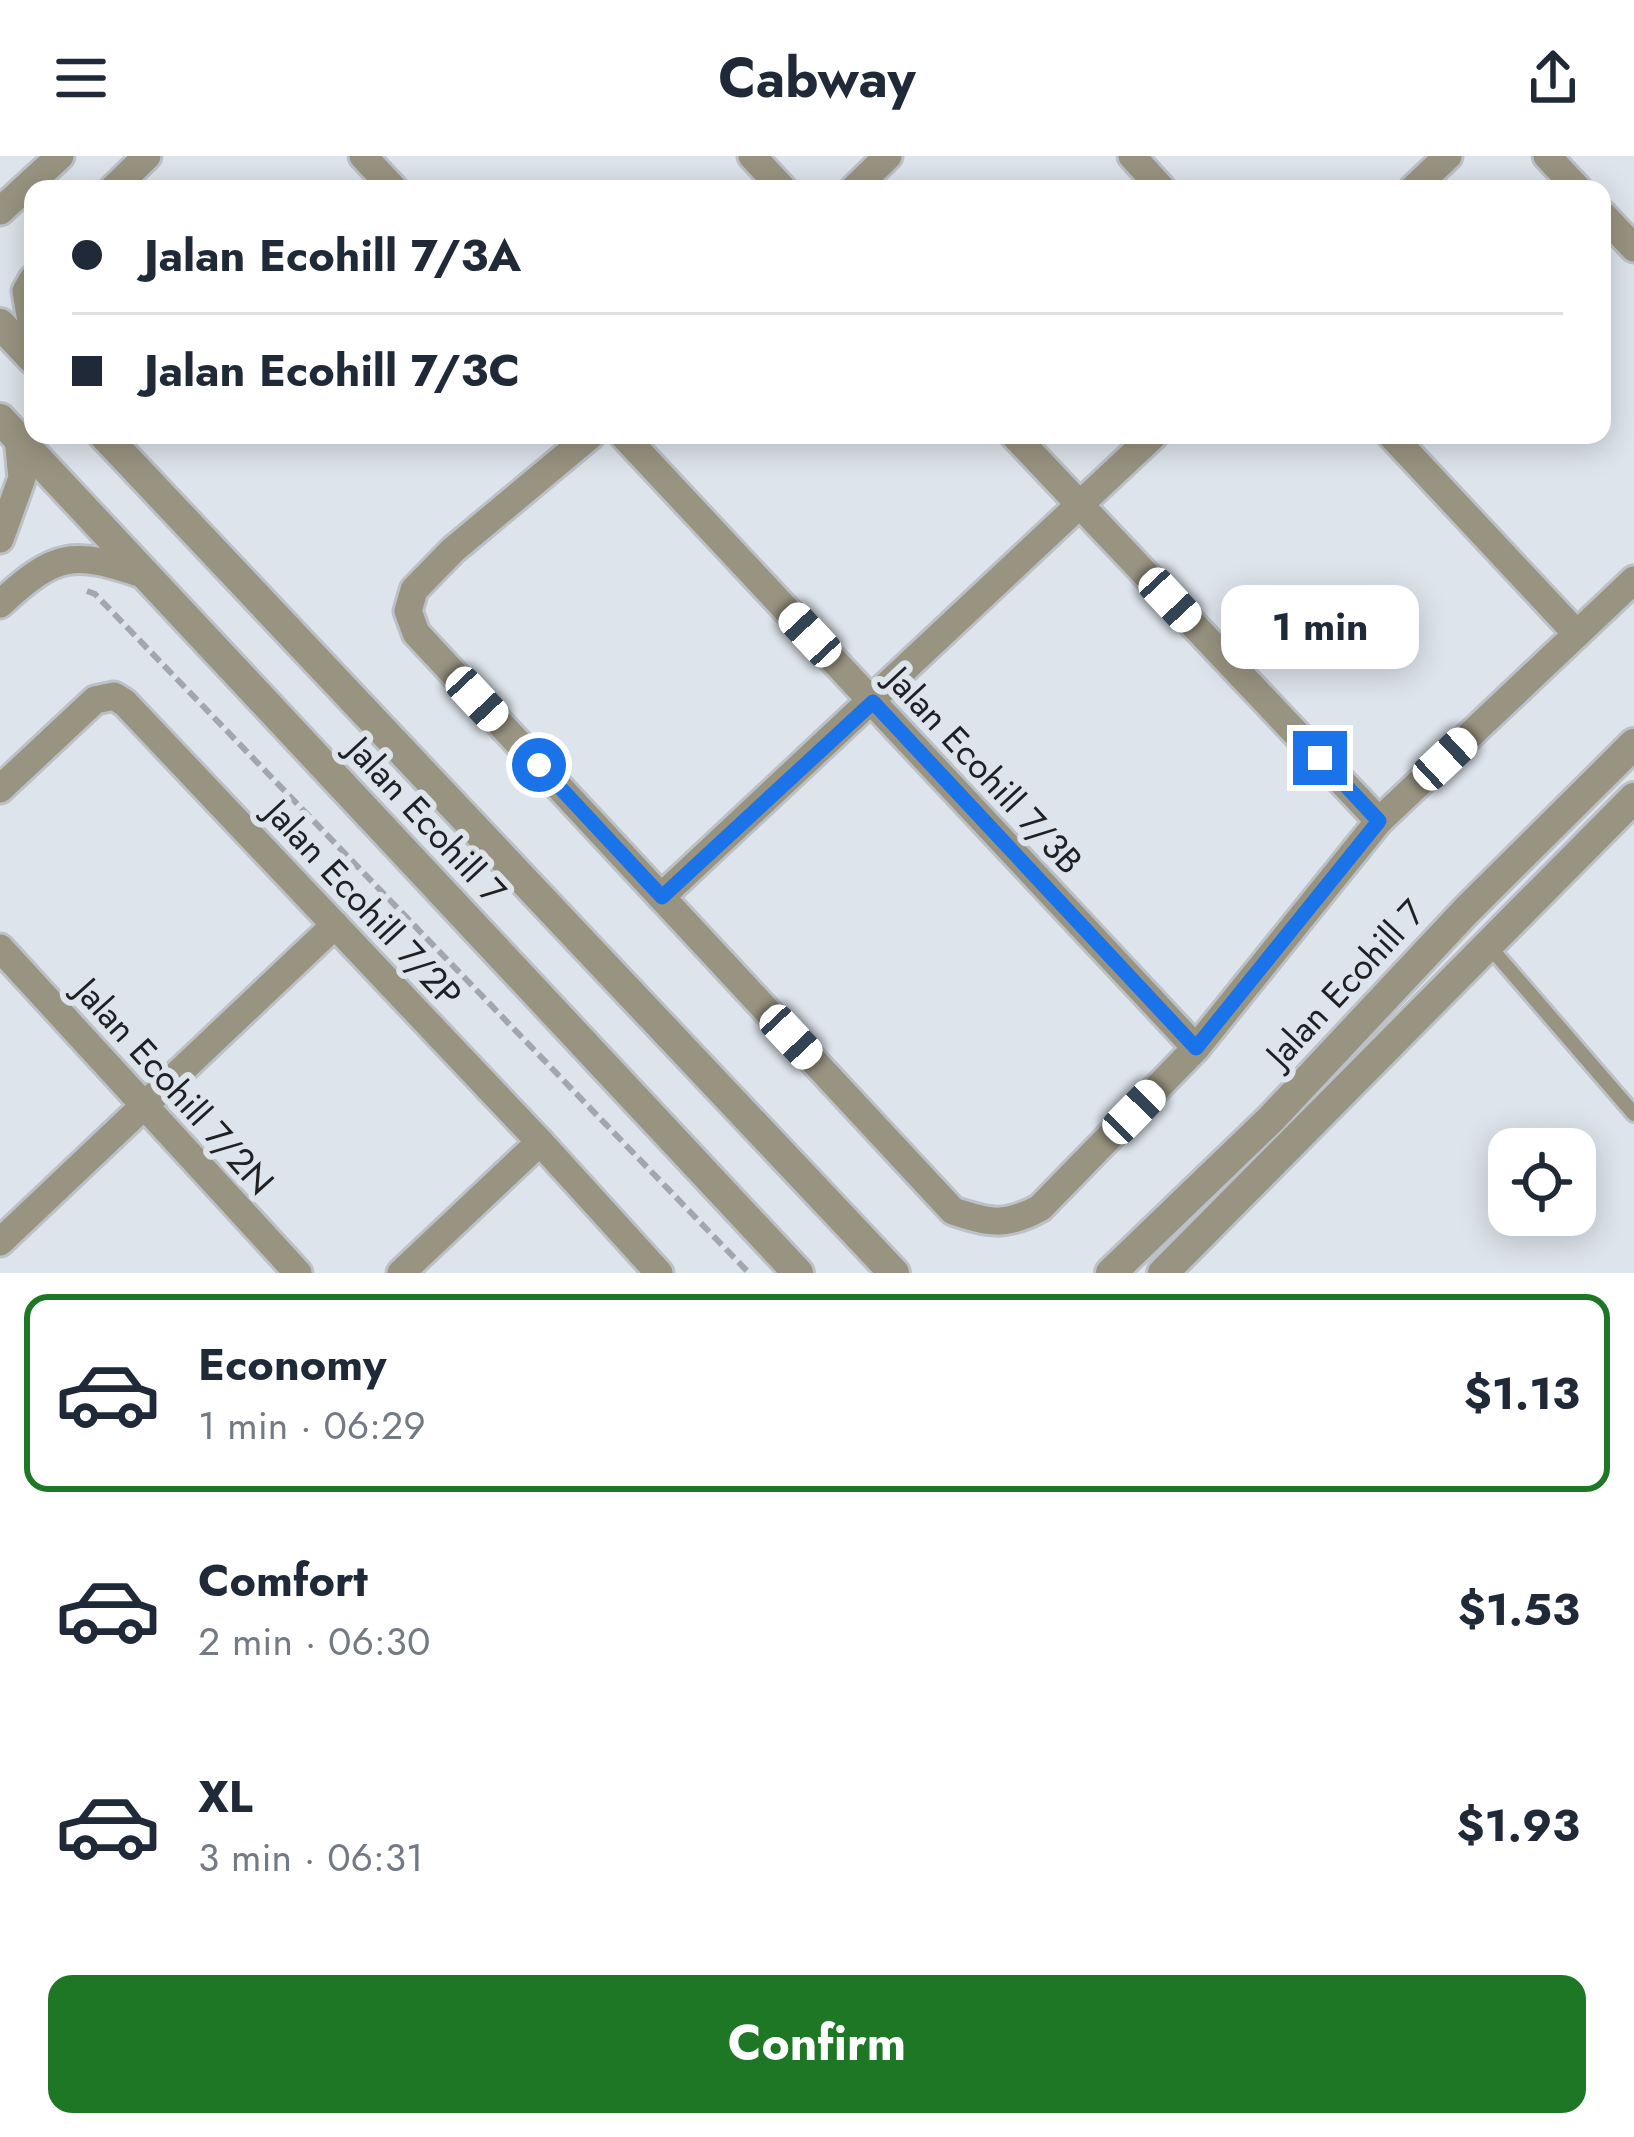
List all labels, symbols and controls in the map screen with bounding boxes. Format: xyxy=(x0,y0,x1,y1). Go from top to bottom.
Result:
text: Cabway xyxy=(718,39,916,117)
icon: menu xyxy=(48,45,114,111)
icon: share xyxy=(1520,45,1586,111)
text: Jalan Ecohill 7/3A xyxy=(144,223,521,288)
text: Jalan Ecohill 7/3C xyxy=(144,338,520,403)
car xyxy=(1132,561,1208,639)
callout: 1 min xyxy=(1221,584,1419,668)
car xyxy=(772,596,848,674)
text: 1 min xyxy=(1272,598,1368,655)
street label: Jalan Ecohill 7/3B xyxy=(872,652,1095,885)
car xyxy=(439,660,515,738)
car xyxy=(1406,721,1484,797)
street label: Jalan Ecohill 7 xyxy=(333,722,519,915)
route end xyxy=(1293,731,1347,785)
route start xyxy=(512,738,566,792)
street label: Jalan Ecohill 7/2P xyxy=(251,784,474,1019)
street label: Jalan Ecohill 7 xyxy=(1251,888,1437,1081)
street label: Jalan Ecohill 7/2N xyxy=(61,963,287,1206)
car xyxy=(753,998,829,1076)
car xyxy=(1096,1074,1172,1150)
map controls xyxy=(1488,1128,1596,1236)
button: locate xyxy=(1488,1128,1596,1236)
text: Economy xyxy=(198,1332,386,1397)
icon: car xyxy=(54,1339,162,1447)
text: $1.13 xyxy=(1464,1361,1580,1426)
text: 1 min · 06:29 xyxy=(198,1397,426,1454)
text: Comfort xyxy=(198,1548,368,1613)
icon: car xyxy=(54,1555,162,1663)
text: $1.53 xyxy=(1458,1577,1580,1642)
text: 2 min · 06:30 xyxy=(198,1613,430,1670)
text: XL xyxy=(198,1764,253,1829)
icon: car xyxy=(54,1771,162,1879)
text: $1.93 xyxy=(1457,1793,1580,1858)
text: 3 min · 06:31 xyxy=(198,1829,424,1886)
button: Confirm xyxy=(48,1975,1586,2113)

